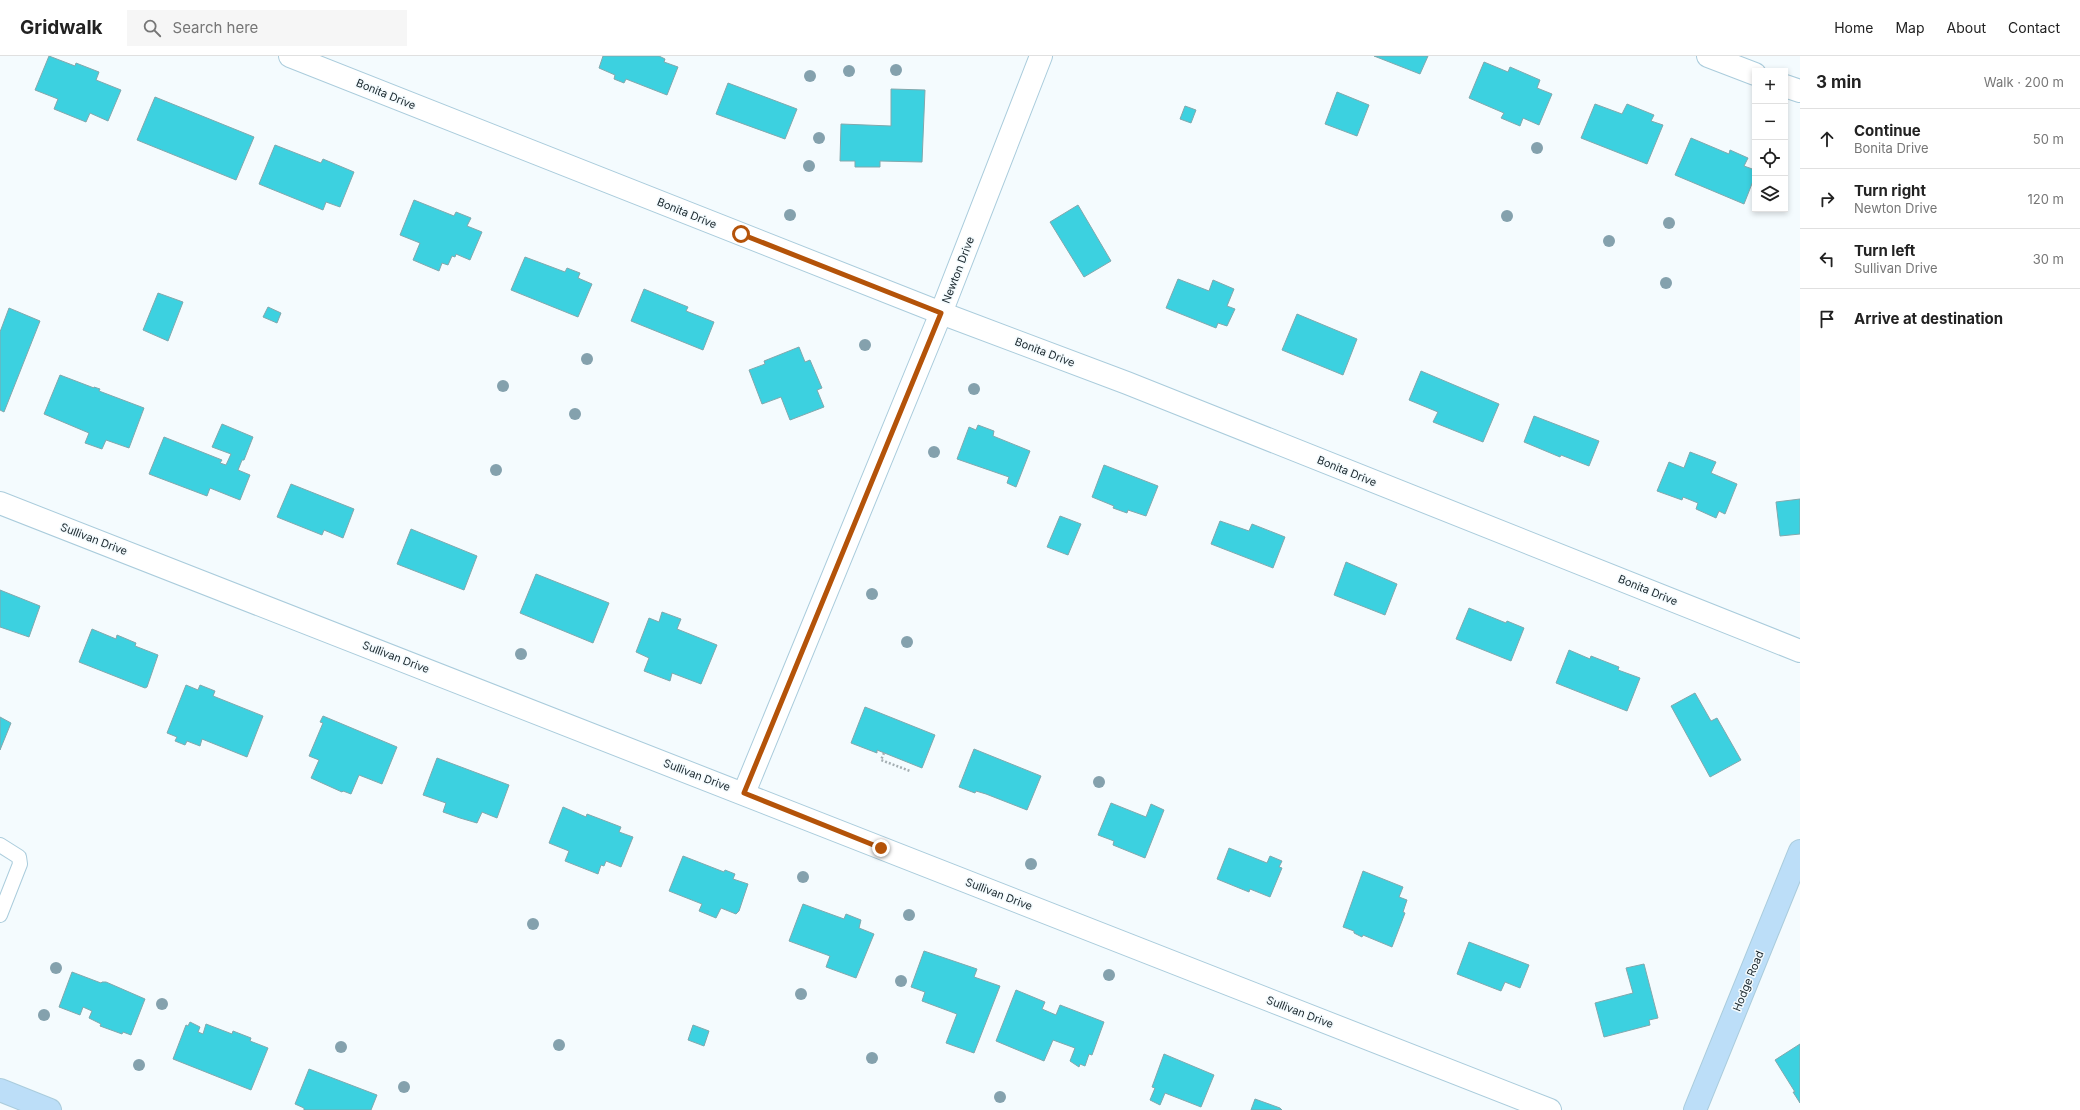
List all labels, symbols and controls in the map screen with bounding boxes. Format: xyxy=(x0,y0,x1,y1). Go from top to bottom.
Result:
search box xyxy=(127,10,407,46)
text: Gridwalk xyxy=(20,16,103,39)
icon: search xyxy=(141,17,163,39)
text: Search here xyxy=(173,18,258,37)
text: Home xyxy=(1834,19,1873,36)
text: Map xyxy=(1895,19,1925,36)
text: About xyxy=(1947,19,1986,36)
text: Contact xyxy=(2008,19,2060,36)
map controls xyxy=(1752,68,1788,212)
button: + xyxy=(1752,68,1788,104)
text: 3 min xyxy=(1816,72,1862,92)
text: Walk · 200 m xyxy=(1984,74,2064,90)
street label: Bonita Drive xyxy=(354,76,418,112)
button: − xyxy=(1752,104,1788,140)
text: Continue xyxy=(1854,121,1921,140)
icon: ahead xyxy=(1816,128,1838,150)
text: 50 m xyxy=(2033,131,2064,147)
button: locate xyxy=(1752,140,1788,176)
text: Bonita Drive xyxy=(1854,140,1929,156)
button: layers xyxy=(1752,176,1788,212)
text: Turn right xyxy=(1854,181,1926,200)
icon: right xyxy=(1816,188,1838,210)
text: 120 m xyxy=(2028,191,2064,207)
street label: Bonita Drive xyxy=(655,195,719,231)
text: Newton Drive xyxy=(1854,200,1937,216)
route start xyxy=(732,225,750,243)
street label: Newton Drive xyxy=(939,235,977,305)
text: Turn left xyxy=(1854,241,1915,260)
icon: left xyxy=(1816,248,1838,270)
text: 30 m xyxy=(2033,251,2064,267)
text: Sullivan Drive xyxy=(1854,260,1938,276)
icon: arrive xyxy=(1816,308,1838,330)
text: Arrive at destination xyxy=(1854,309,2003,328)
street label: Bonita Drive xyxy=(1013,334,1077,370)
street label: Bonita Drive xyxy=(1315,453,1379,489)
street label: Sullivan Drive xyxy=(58,520,130,558)
street label: Bonita Drive xyxy=(1616,572,1680,608)
street label: Sullivan Drive xyxy=(360,638,432,676)
street label: Sullivan Drive xyxy=(661,756,733,794)
route end xyxy=(872,839,890,857)
street label: Sullivan Drive xyxy=(963,875,1035,913)
street label: Hodge Road xyxy=(1729,949,1767,1013)
street label: Sullivan Drive xyxy=(1264,993,1336,1031)

